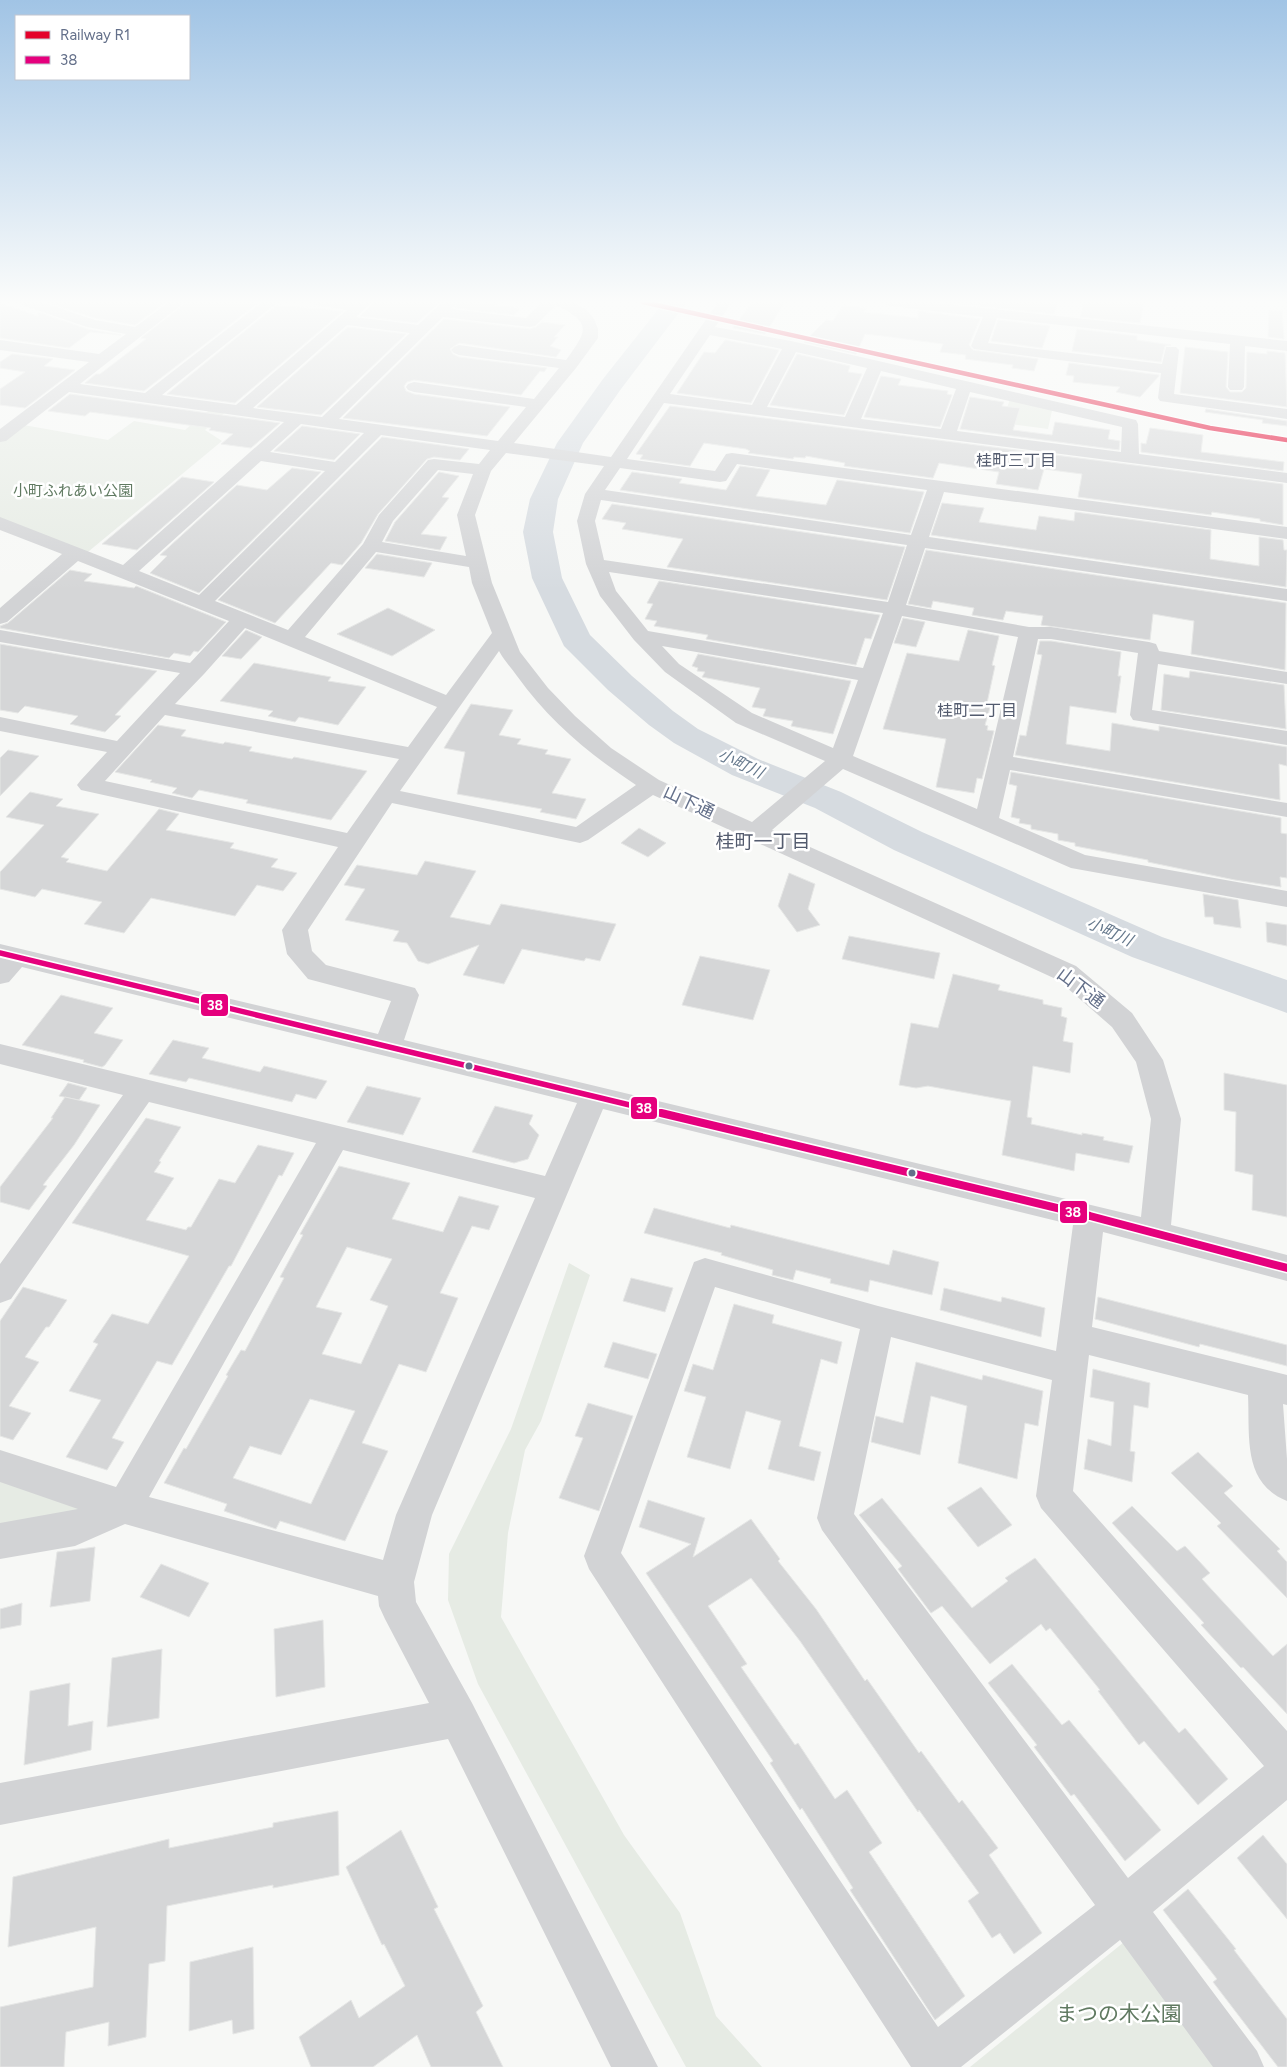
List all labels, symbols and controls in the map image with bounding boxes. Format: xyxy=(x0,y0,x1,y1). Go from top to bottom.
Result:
legend xyxy=(15,15,190,80)
text: Railway R1 xyxy=(60,26,130,44)
text: 38 xyxy=(60,51,77,69)
district label: 桂町三丁目 xyxy=(976,451,1056,470)
park label: 小町ふれあい公園 xyxy=(13,482,133,500)
district label: 桂町二丁目 xyxy=(937,701,1017,720)
water label: 小町川 xyxy=(715,745,768,783)
street label: 山下通 xyxy=(660,781,718,823)
district label: 桂町一丁目 xyxy=(715,830,811,853)
water label: 小町川 xyxy=(1084,913,1137,951)
street label: 山下通 xyxy=(1053,963,1109,1013)
line badge: 38 xyxy=(200,993,229,1017)
text: 38 xyxy=(207,997,223,1014)
unlabelled marker xyxy=(464,1061,474,1071)
line badge: 38 xyxy=(630,1096,658,1120)
text: 38 xyxy=(636,1100,652,1117)
unlabelled marker xyxy=(907,1168,917,1178)
line badge: 38 xyxy=(1059,1200,1088,1224)
text: 38 xyxy=(1065,1204,1081,1221)
park label: まつの木公園 xyxy=(1056,2001,1182,2026)

